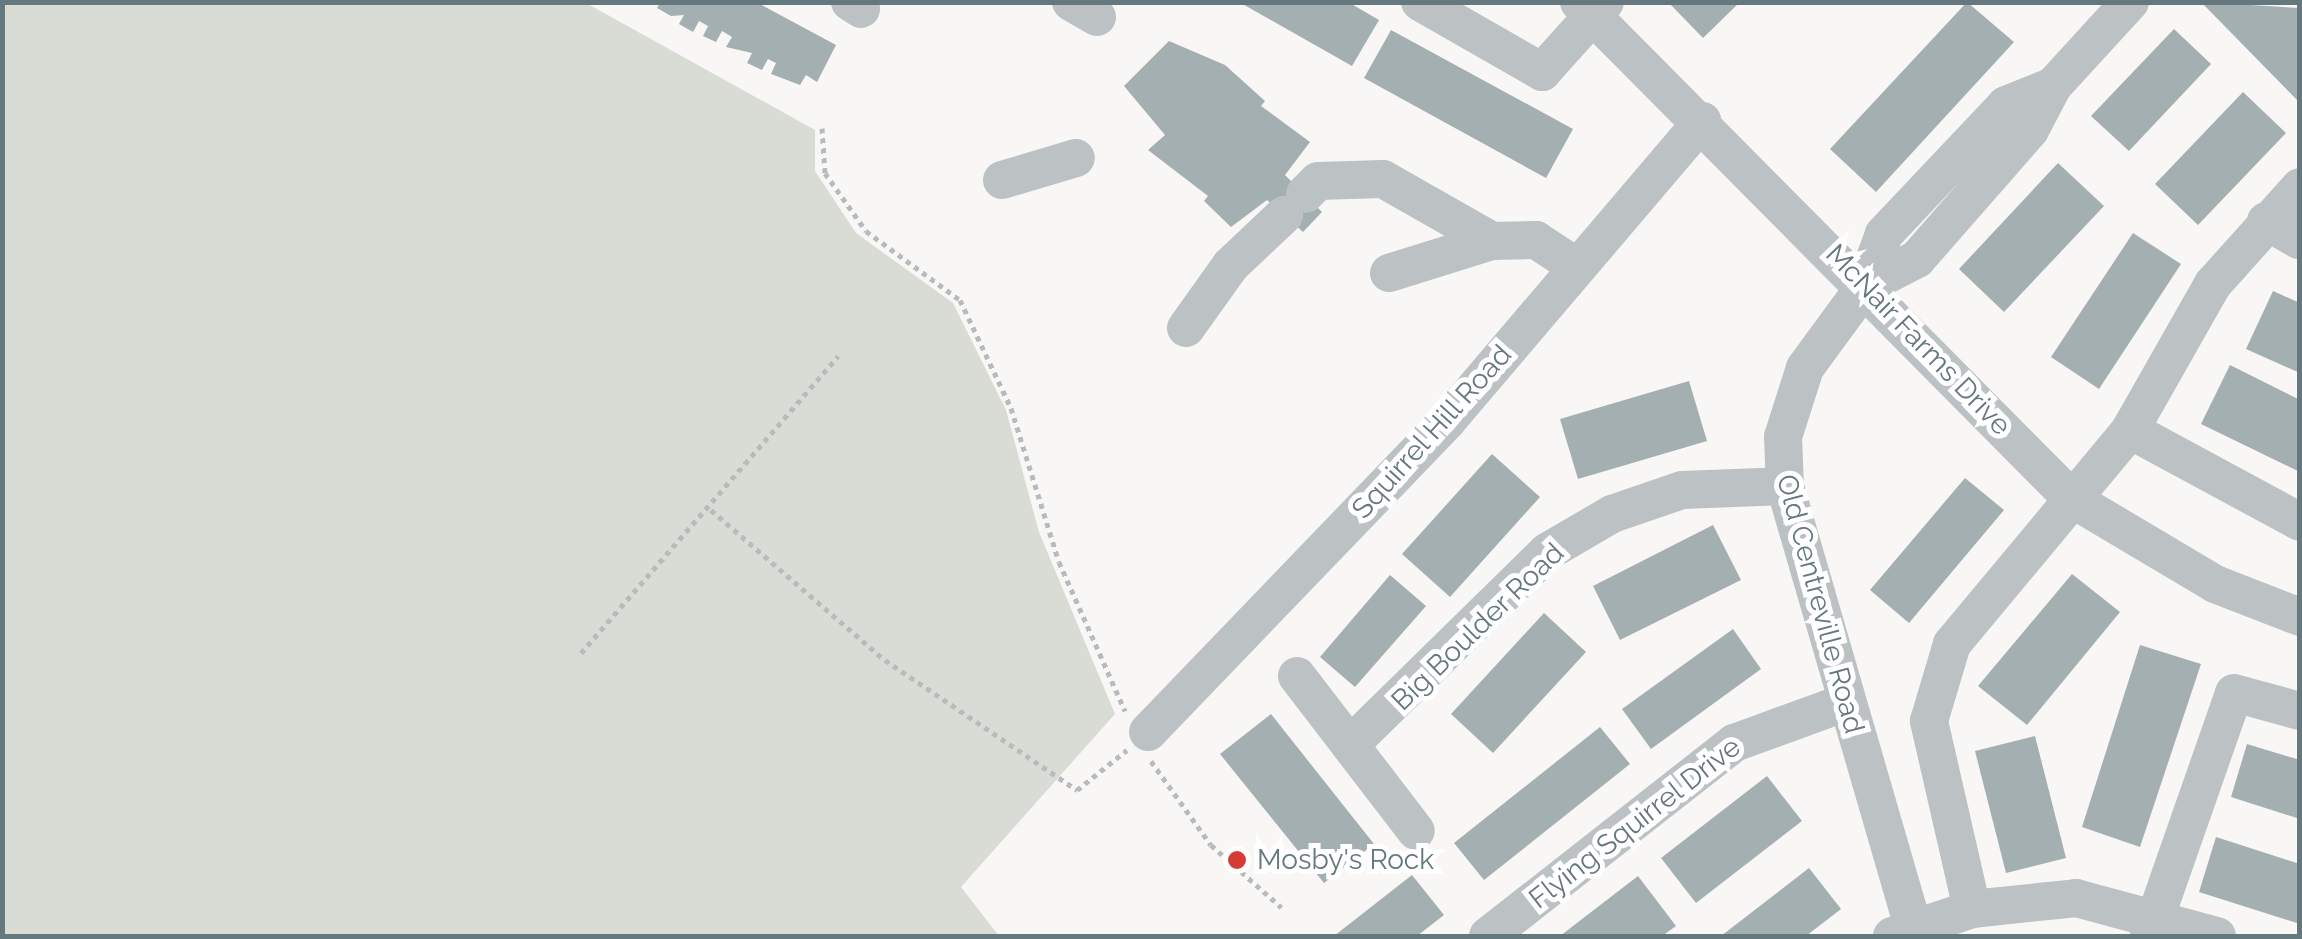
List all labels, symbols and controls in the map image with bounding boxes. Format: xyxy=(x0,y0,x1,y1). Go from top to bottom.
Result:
street label: McNair Farms Drive xyxy=(1818,238,2018,442)
street label: Squirrel Hill Road xyxy=(1345,338,1519,526)
street label: Old Centreville Road xyxy=(1769,471,1871,737)
street label: Big Boulder Road xyxy=(1385,536,1571,718)
street label: Flying Squirrel Drive xyxy=(1522,730,1748,916)
place label: Mosby's Rock xyxy=(1257,843,1434,877)
marker: Mosby's Rock xyxy=(1226,849,1248,871)

